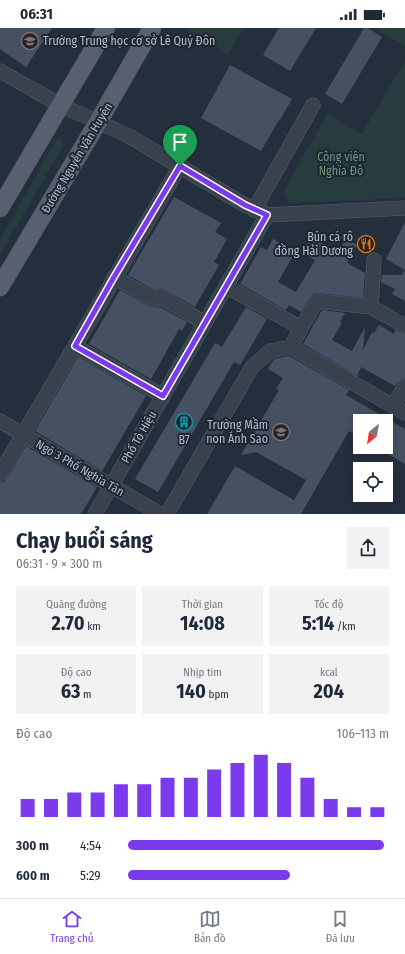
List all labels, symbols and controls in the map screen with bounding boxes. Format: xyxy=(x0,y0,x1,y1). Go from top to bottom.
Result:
text: 06:31 xyxy=(20,5,53,23)
school or university icon: Trường Trung học cơ sở Lê Quý Đôn xyxy=(20,31,40,51)
place label: Trường Trung học cơ sở Lê Quý Đôn xyxy=(43,34,215,48)
street label: Đường Nguyễn Văn Huyên xyxy=(38,100,115,216)
pin xyxy=(163,125,197,166)
icon: arrive xyxy=(169,131,191,153)
park label: Công viên Nghĩa Đô xyxy=(317,150,365,178)
place label: Bún cá rô đồng Hải Dương xyxy=(275,230,353,258)
restaurant icon: Bún cá rô đồng Hải Dương xyxy=(356,234,376,254)
street label: Phố Tô Hiệu xyxy=(118,408,160,466)
building icon: B7 xyxy=(174,412,194,432)
north arrow xyxy=(353,414,393,454)
map controls xyxy=(353,414,393,502)
place label: Trường Mầm non Ánh Sao xyxy=(206,417,268,446)
school or university icon: Trường Mầm non Ánh Sao xyxy=(271,422,291,442)
place label: B7 xyxy=(178,433,190,447)
street label: Ngõ 3 Phố Nghĩa Tân xyxy=(33,436,127,499)
button: locate xyxy=(353,462,393,502)
text: Chạy buổi sáng xyxy=(16,527,153,554)
button: share xyxy=(347,527,389,569)
text: 06:31 · 9 × 300 m xyxy=(16,556,102,571)
text: Quãng đường xyxy=(46,598,106,611)
text: Thời gian xyxy=(182,598,223,611)
text: Tốc độ xyxy=(314,598,343,611)
text: 2.70 xyxy=(52,611,85,635)
text: 14:08 xyxy=(180,611,225,635)
text: 5:14 xyxy=(302,611,334,635)
text: km xyxy=(85,620,101,633)
text: /km xyxy=(334,620,356,633)
text: Độ cao xyxy=(61,666,92,679)
text: Nhịp tim xyxy=(183,666,222,679)
text: kcal xyxy=(320,666,338,679)
text: 63 xyxy=(61,679,81,703)
text: 140 xyxy=(176,679,206,703)
text: 204 xyxy=(314,679,344,703)
text: m xyxy=(81,688,92,701)
text: bpm xyxy=(206,688,229,701)
text: Độ cao xyxy=(16,726,52,741)
text: 106–113 m xyxy=(337,726,389,741)
text: 300 m xyxy=(16,838,49,853)
text: 4:54 xyxy=(80,838,101,853)
text: 600 m xyxy=(16,868,50,883)
text: 5:29 xyxy=(80,868,101,883)
tab: Trang chủ xyxy=(50,908,94,945)
tab: Bản đồ xyxy=(194,908,225,945)
tab: Đã lưu xyxy=(326,908,355,945)

